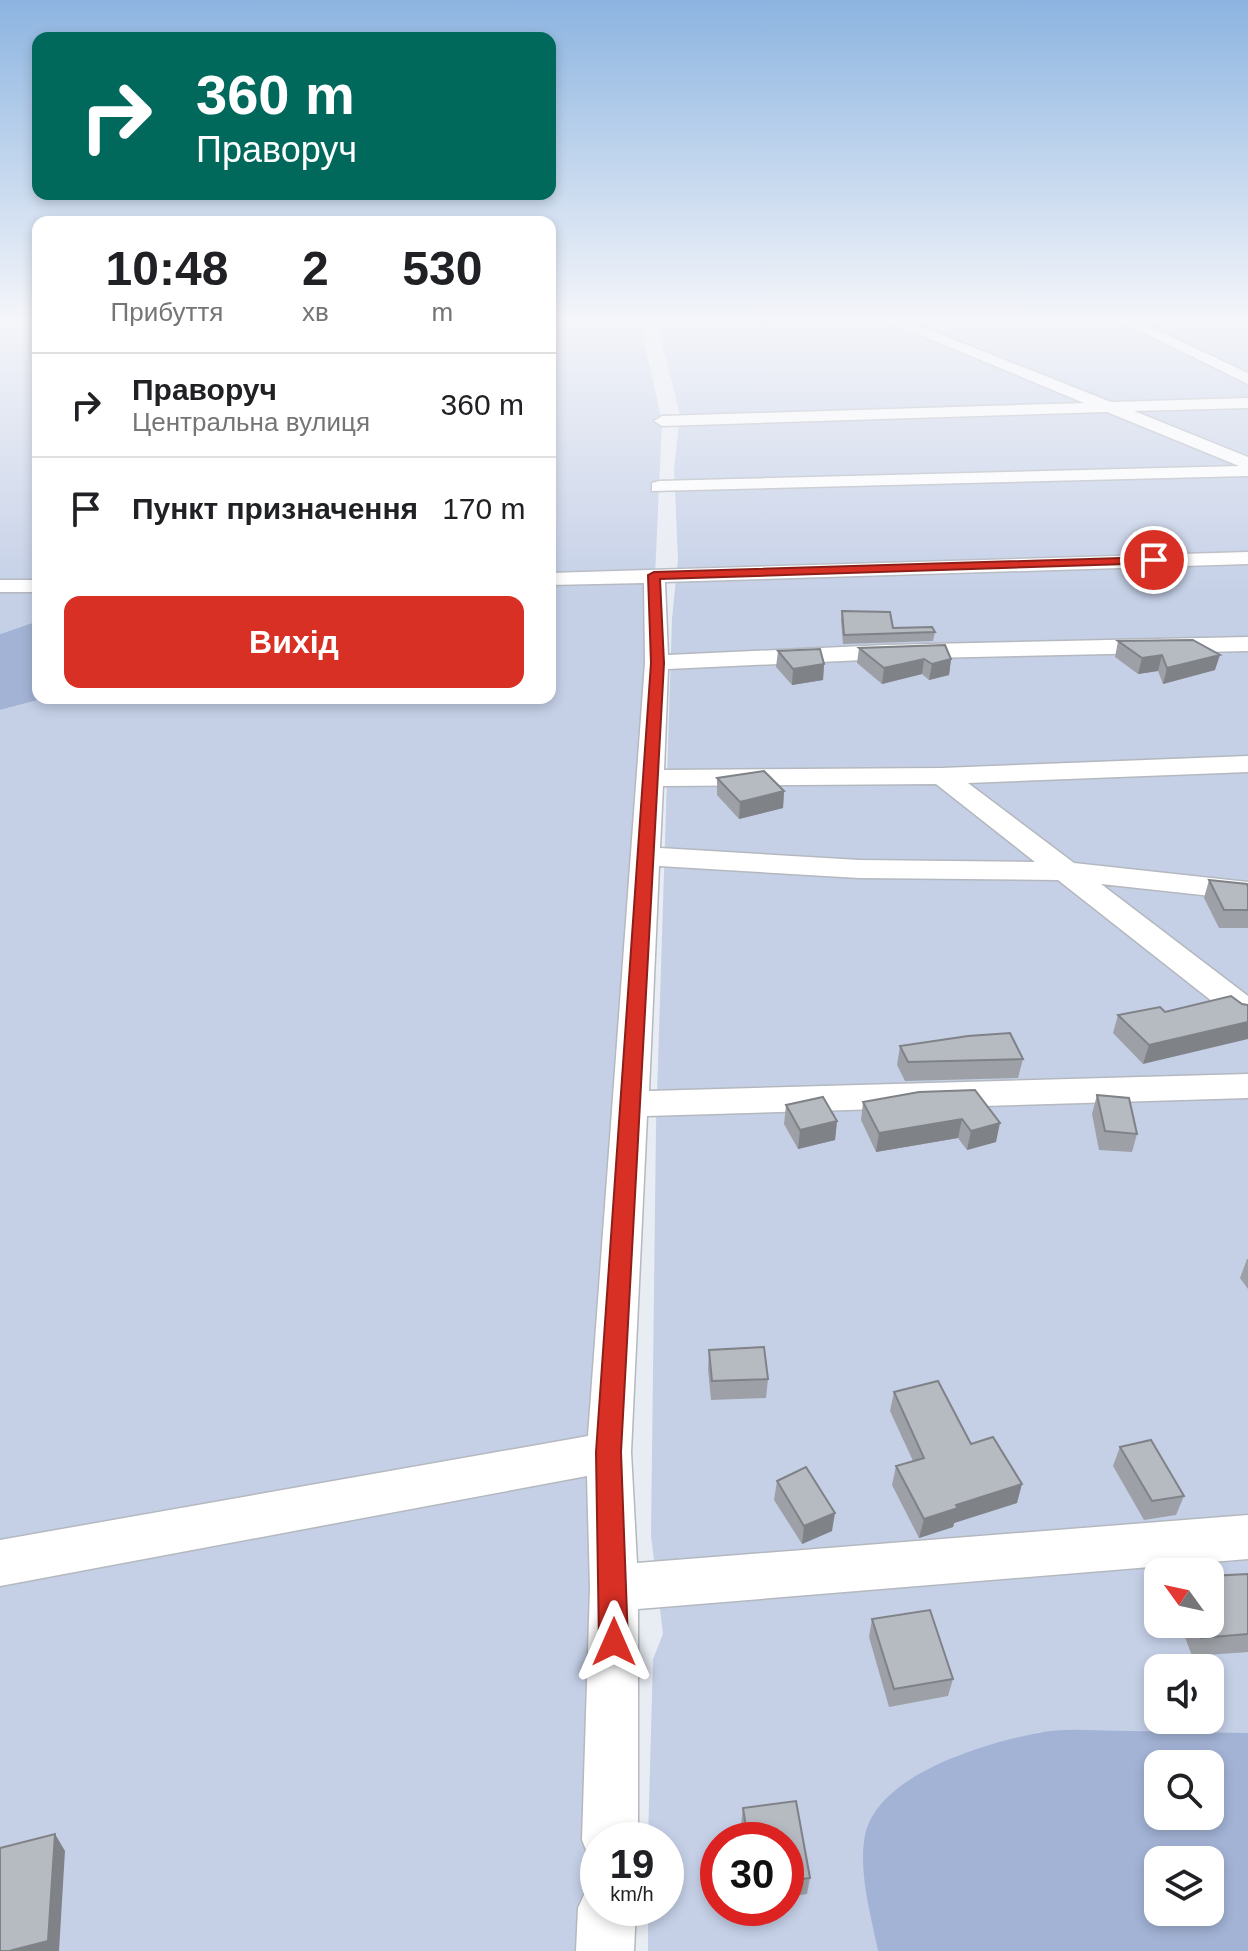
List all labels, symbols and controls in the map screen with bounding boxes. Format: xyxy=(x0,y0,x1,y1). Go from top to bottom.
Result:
text: 360 m xyxy=(196,63,355,126)
icon: right xyxy=(64,64,168,168)
text: Праворуч xyxy=(196,129,357,170)
text: 10:48 xyxy=(106,242,228,295)
text: 2 xyxy=(302,242,329,295)
text: 530 xyxy=(402,242,482,295)
text: Прибуття xyxy=(111,297,223,327)
text: хв xyxy=(302,297,329,327)
text: m xyxy=(432,297,453,327)
text: Праворуч xyxy=(132,373,277,406)
icon: right xyxy=(64,383,108,427)
text: 360 m xyxy=(441,388,524,421)
text: Центральна вулиця xyxy=(132,407,370,437)
icon: arrive xyxy=(64,487,108,531)
text: Пункт призначення xyxy=(132,492,418,525)
text: 170 m xyxy=(442,492,526,525)
pin xyxy=(1120,526,1188,594)
icon: arrive xyxy=(1132,538,1176,582)
button: Вихід xyxy=(64,596,524,688)
north arrow xyxy=(1144,1558,1224,1638)
map controls xyxy=(1144,1558,1224,1926)
position arrow xyxy=(572,1600,656,1684)
button: sound xyxy=(1144,1654,1224,1734)
button: search xyxy=(1144,1750,1224,1830)
speed limit sign: 30 xyxy=(700,1822,804,1926)
text: 19 xyxy=(610,1842,654,1886)
button: layers xyxy=(1144,1846,1224,1926)
text: km/h xyxy=(610,1883,654,1905)

